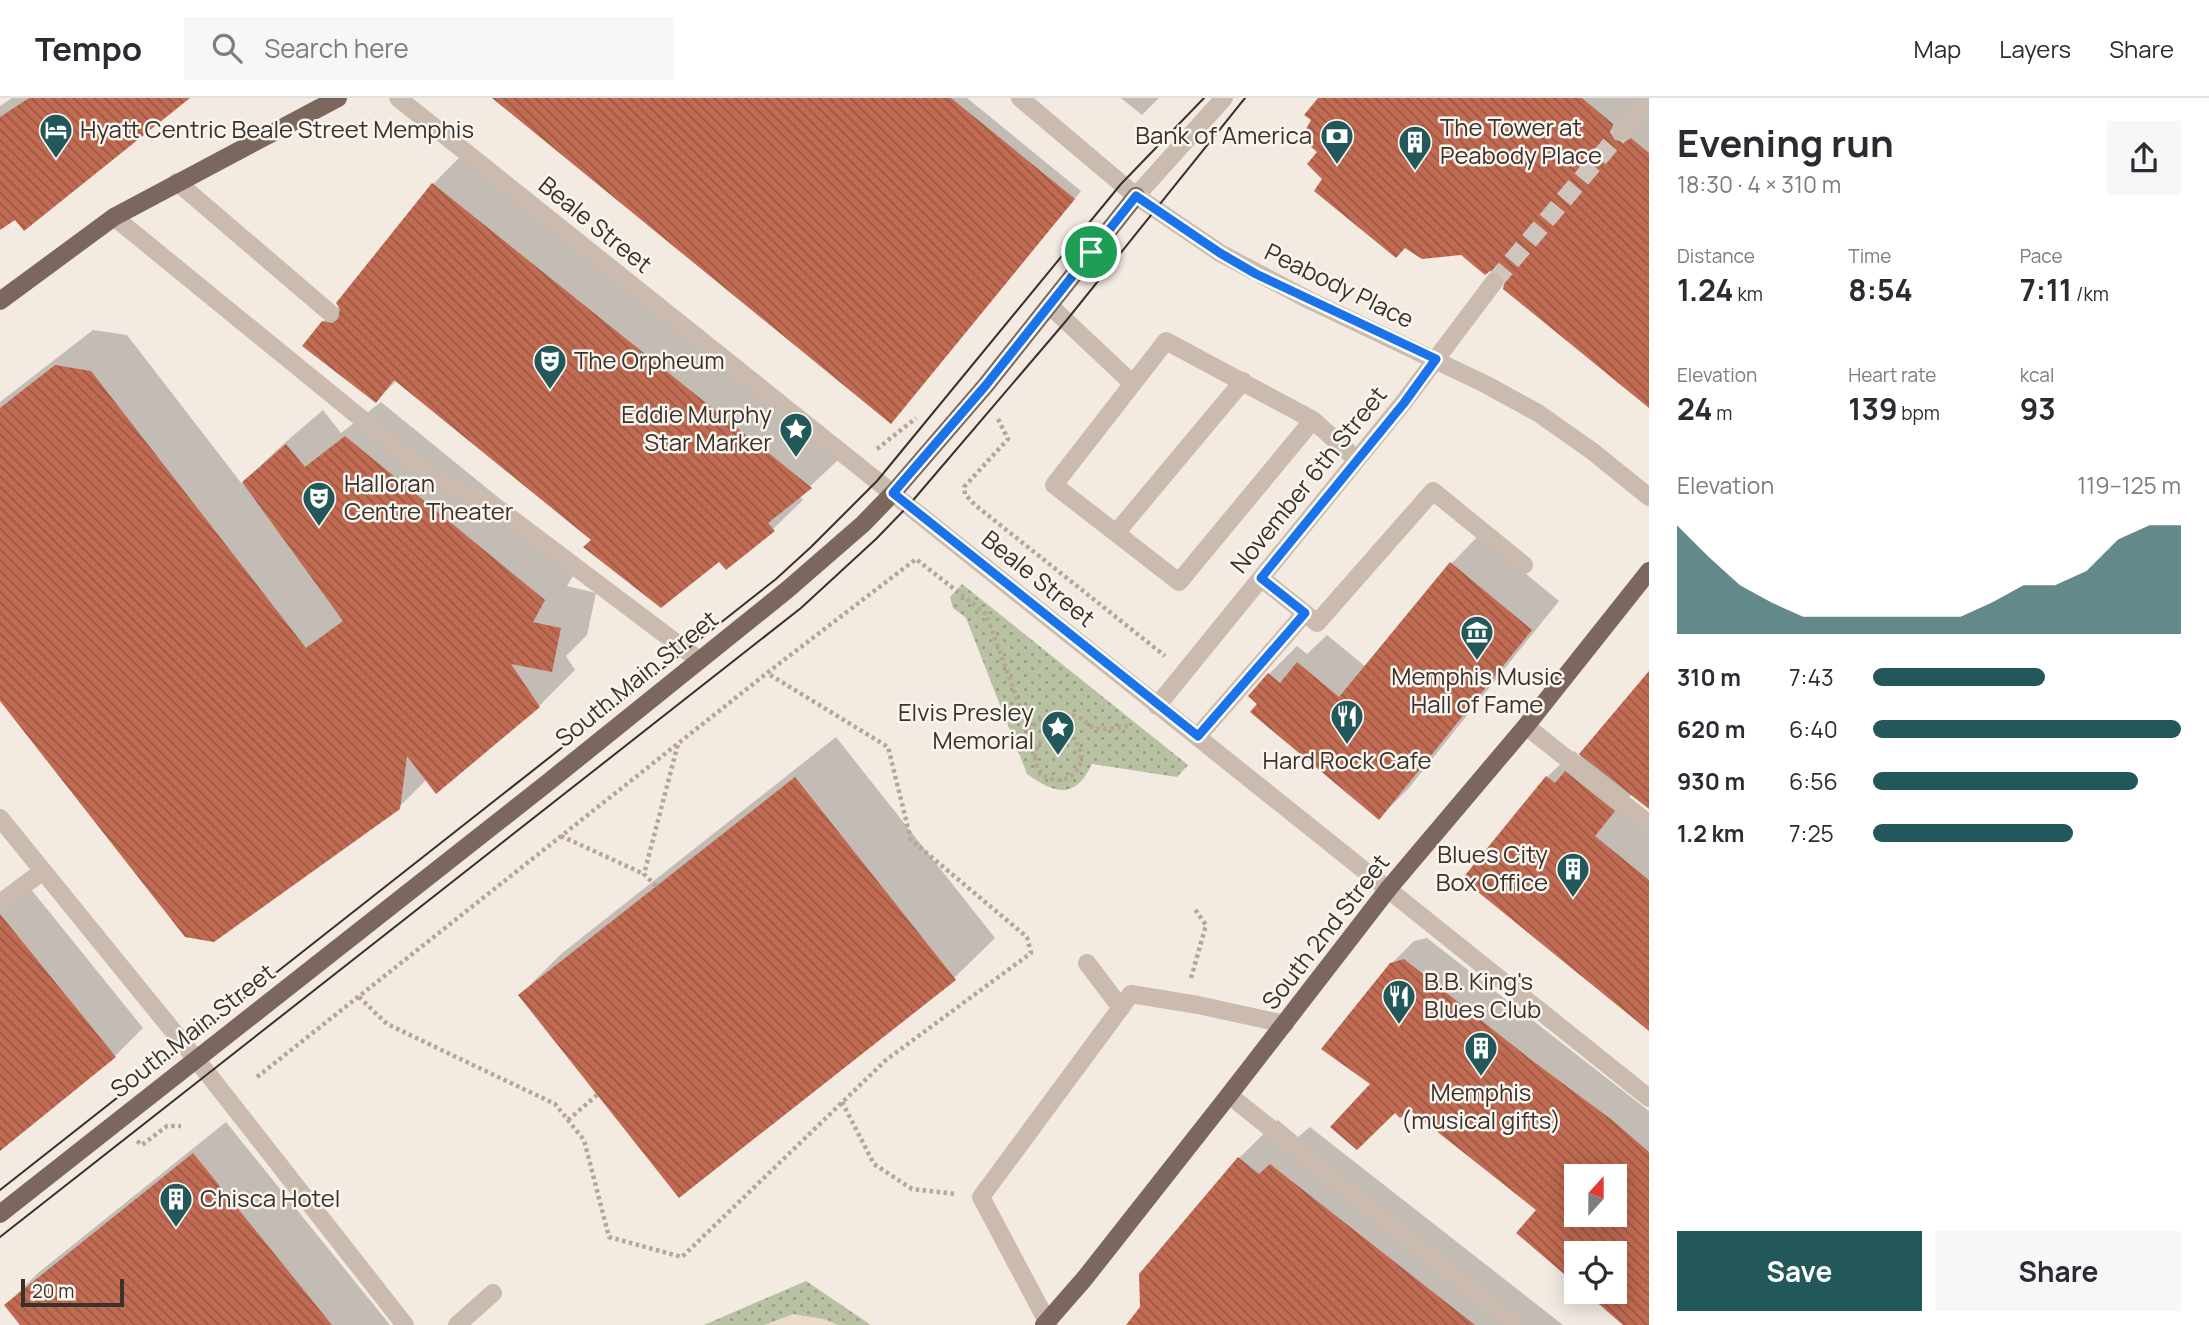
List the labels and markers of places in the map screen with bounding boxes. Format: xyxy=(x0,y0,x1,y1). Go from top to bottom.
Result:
place label: The Tower at Peabody Place xyxy=(1440,110,1602,171)
hotel icon: Hyatt Centric Beale Street Memphis xyxy=(37,111,75,160)
place label: Hyatt Centric Beale Street Memphis xyxy=(80,112,474,145)
bank icon: Bank of America xyxy=(1318,117,1356,166)
place label: Bank of America xyxy=(1135,118,1312,151)
building icon: The Tower at Peabody Place xyxy=(1396,123,1434,172)
pin xyxy=(1061,222,1121,282)
theatre icon: The Orpheum xyxy=(531,342,569,391)
place label: The Orpheum xyxy=(574,343,725,376)
place label: Eddie Murphy Star Marker xyxy=(621,397,772,458)
place icon: Eddie Murphy Star Marker xyxy=(777,410,815,459)
place label: Halloran Centre Theater xyxy=(344,466,514,527)
theatre icon: Halloran Centre Theater xyxy=(300,479,338,528)
museum icon: Memphis Music Hall of Fame xyxy=(1458,613,1496,662)
place label: Memphis Music Hall of Fame xyxy=(1391,659,1563,720)
place label: Elvis Presley Memorial xyxy=(898,695,1034,756)
restaurant icon: Hard Rock Cafe xyxy=(1328,697,1366,746)
place icon: Elvis Presley Memorial xyxy=(1039,708,1077,757)
place label: Hard Rock Cafe xyxy=(1262,743,1432,776)
place label: Blues City Box Office xyxy=(1436,837,1548,898)
building icon: Blues City Box Office xyxy=(1554,850,1592,899)
place label: B.B. King's Blues Club xyxy=(1424,964,1541,1025)
restaurant icon: B.B. King's Blues Club xyxy=(1380,977,1418,1026)
building icon: Memphis (musical gifts) xyxy=(1462,1029,1500,1078)
place label: Memphis (musical gifts) xyxy=(1401,1075,1561,1136)
building icon: Chisca Hotel xyxy=(157,1180,195,1229)
place label: Chisca Hotel xyxy=(200,1181,340,1214)

